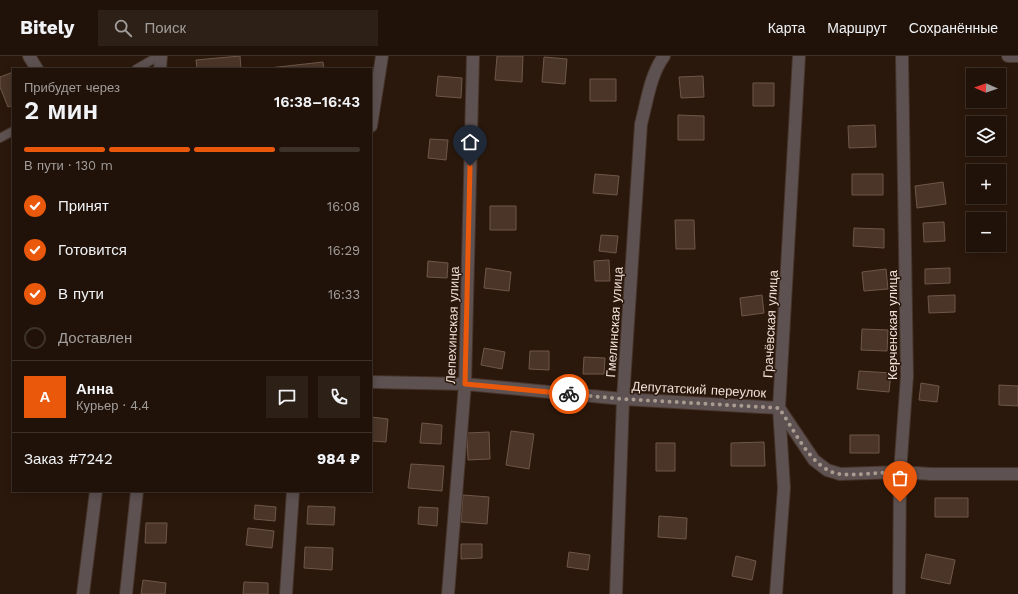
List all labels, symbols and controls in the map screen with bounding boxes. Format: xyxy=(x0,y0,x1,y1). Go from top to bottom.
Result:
search box xyxy=(98,10,378,46)
text: Bitely xyxy=(20,16,74,39)
icon: search xyxy=(112,17,134,39)
text: Поиск xyxy=(144,19,186,37)
text: Карта xyxy=(768,20,805,36)
text: Маршрут xyxy=(827,20,887,36)
text: Сохранённые xyxy=(909,20,998,36)
north arrow xyxy=(966,68,1006,108)
map controls xyxy=(966,68,1006,252)
text: Прибудет через xyxy=(24,80,120,95)
text: 16:38–16:43 xyxy=(274,93,360,111)
text: 2 мин xyxy=(24,95,98,125)
button: layers xyxy=(966,116,1006,156)
pin xyxy=(453,125,487,166)
icon: home xyxy=(459,131,481,153)
text: В пути · 130 m xyxy=(24,158,113,173)
button: + xyxy=(966,164,1006,204)
icon: check xyxy=(24,195,46,217)
text: Принят xyxy=(58,197,109,215)
text: 16:08 xyxy=(327,199,360,214)
button: − xyxy=(966,212,1006,252)
icon: check xyxy=(24,239,46,261)
text: Готовится xyxy=(58,241,127,259)
text: 16:29 xyxy=(328,243,360,258)
street label: Лепехинская улица xyxy=(443,265,462,384)
street label: Гмелинская улица xyxy=(603,265,626,378)
street label: Грачёвская улица xyxy=(760,269,781,378)
street label: Керченская улица xyxy=(885,269,900,380)
icon: check xyxy=(24,283,46,305)
text: В пути xyxy=(58,285,104,303)
text: 16:33 xyxy=(328,287,360,302)
text: Доставлен xyxy=(58,329,132,347)
courier xyxy=(549,374,589,414)
button: chat xyxy=(266,376,308,418)
button: phone xyxy=(318,376,360,418)
street label: Депутатский переулок xyxy=(631,378,767,401)
text: Анна xyxy=(76,380,113,398)
icon: bike xyxy=(558,383,580,405)
text: А xyxy=(40,388,50,406)
text: Курьер · 4.4 xyxy=(76,398,149,413)
text: Заказ #7242 xyxy=(24,450,113,468)
text: 984 ₽ xyxy=(317,450,360,468)
pin xyxy=(883,461,917,502)
icon: bag xyxy=(889,467,911,489)

